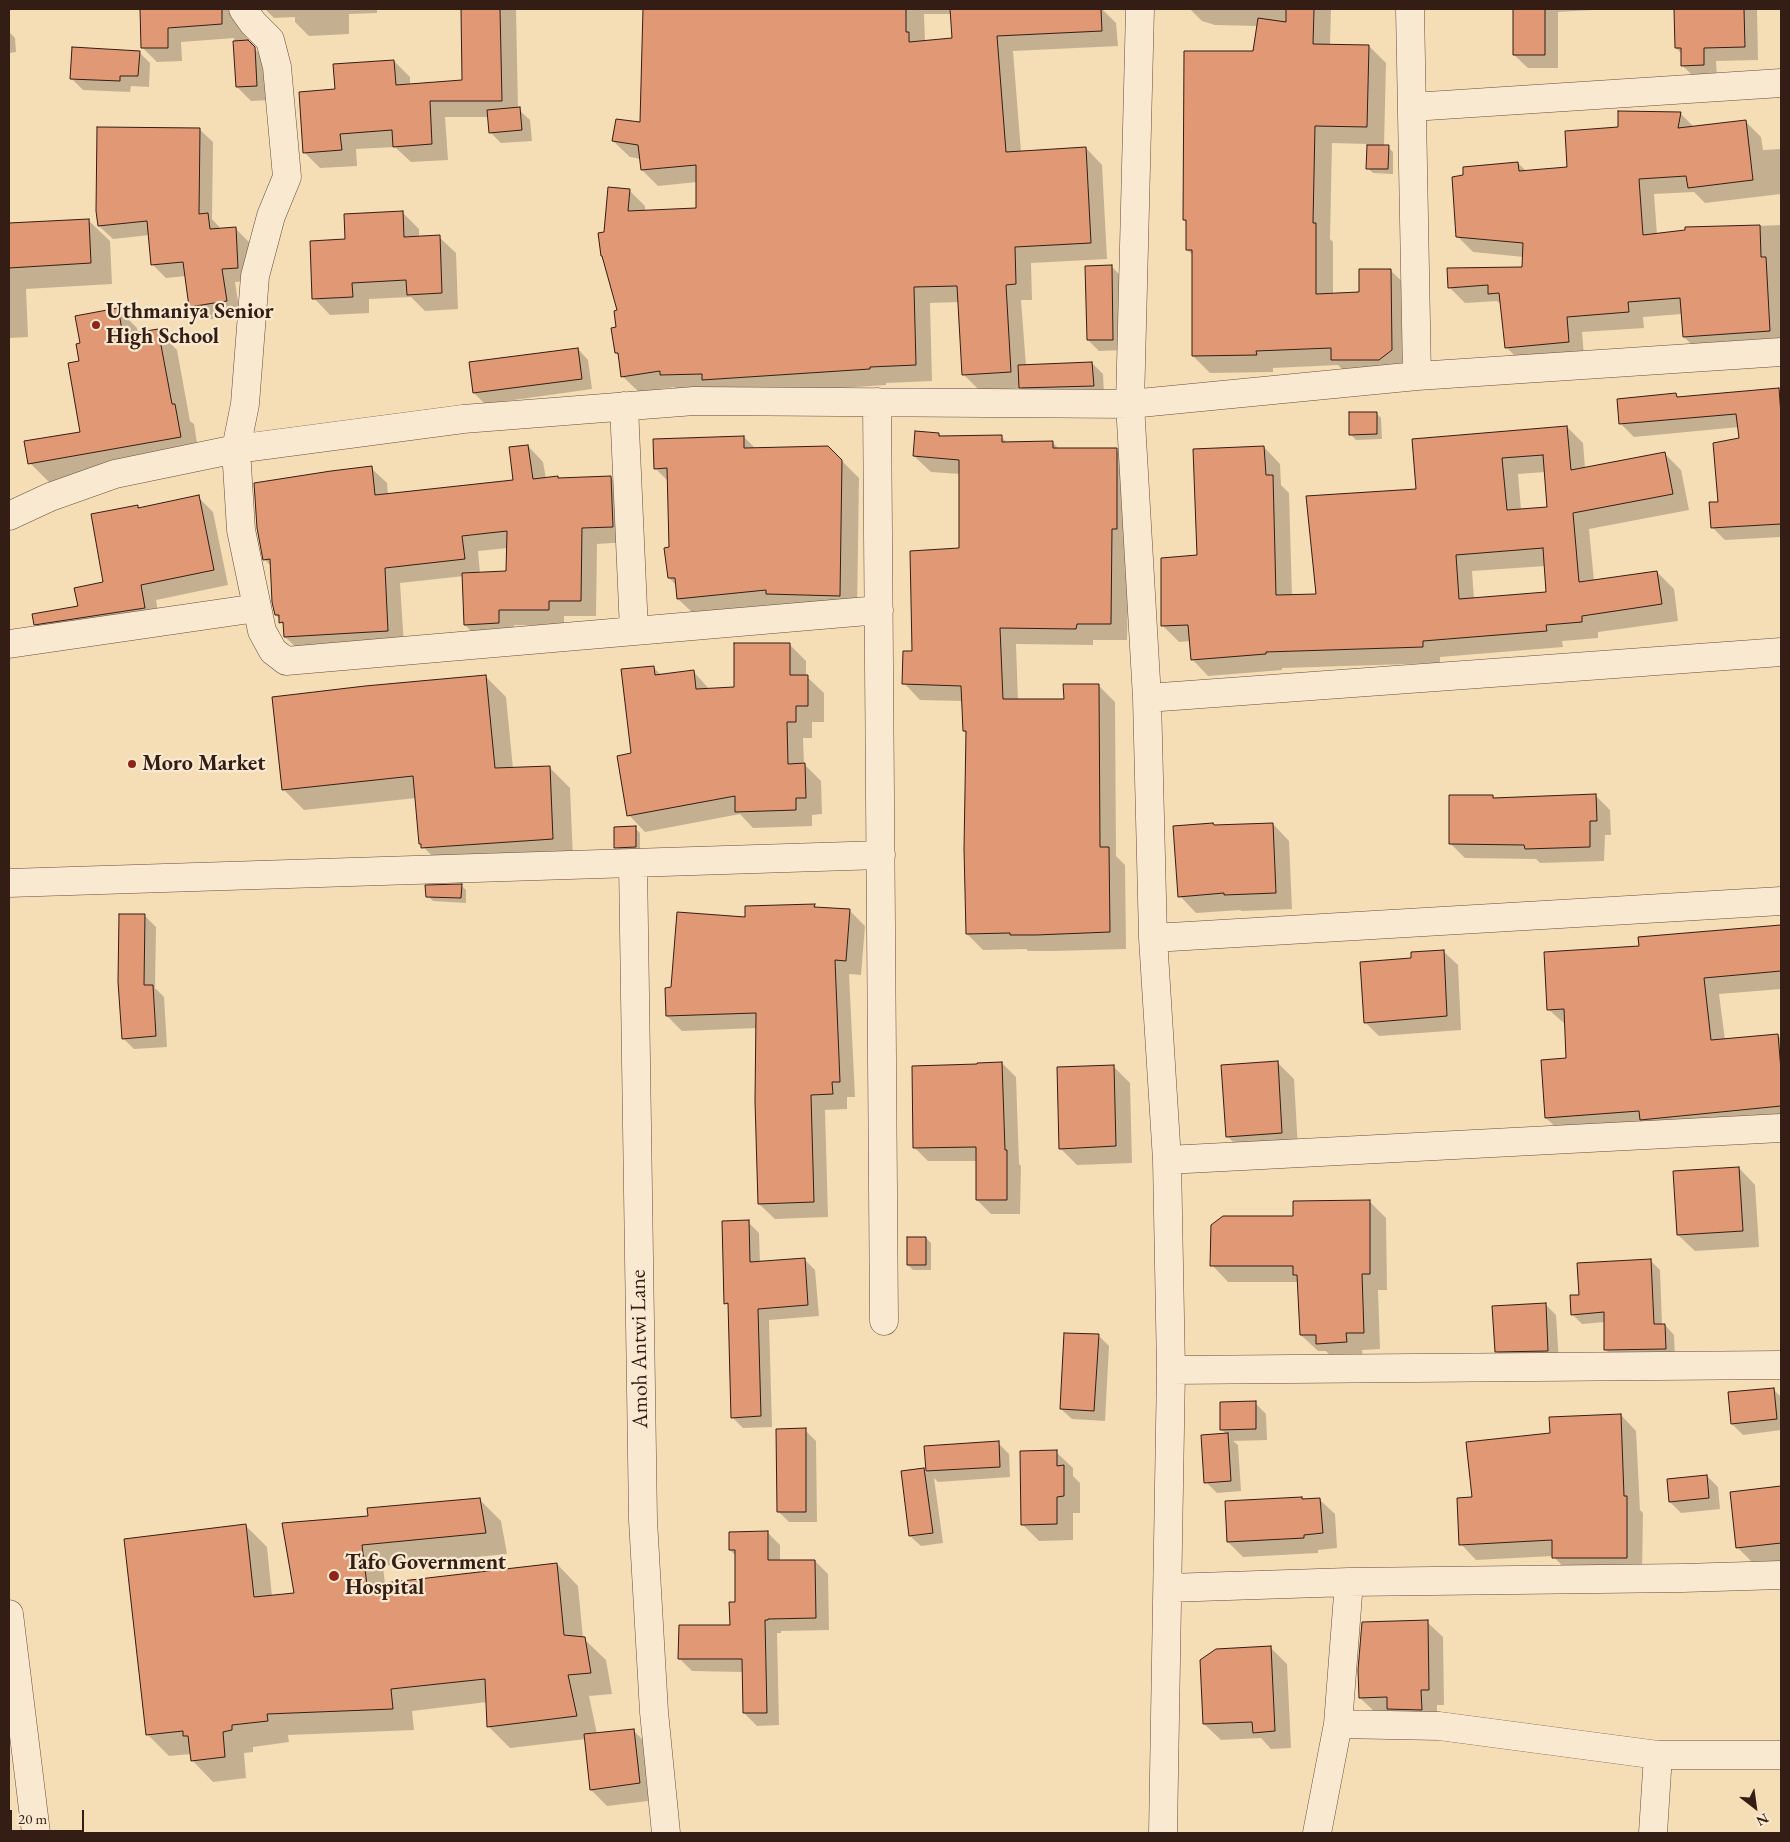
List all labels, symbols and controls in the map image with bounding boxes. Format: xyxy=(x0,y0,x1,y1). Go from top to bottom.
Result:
place label: Uthmaniya Senior High School xyxy=(106,299,274,350)
marker: Uthmaniya Senior High School xyxy=(90,319,102,331)
place label: Moro Market xyxy=(142,751,265,777)
marker: Moro Market xyxy=(126,758,138,770)
street label: Amoh Antwi Lane xyxy=(625,1269,655,1429)
place label: Tafo Government Hospital xyxy=(345,1550,506,1602)
marker: Tafo Government Hospital xyxy=(327,1569,341,1583)
north arrow xyxy=(1730,1782,1780,1832)
scale bar xyxy=(12,1800,86,1832)
text: 20 m xyxy=(18,1809,47,1828)
text: N xyxy=(1753,1809,1772,1831)

